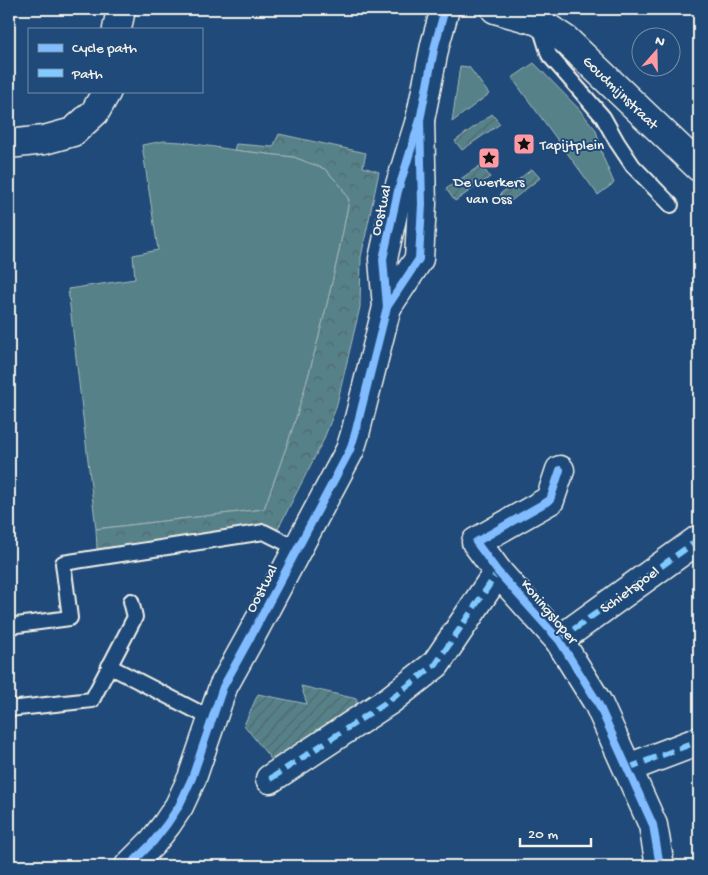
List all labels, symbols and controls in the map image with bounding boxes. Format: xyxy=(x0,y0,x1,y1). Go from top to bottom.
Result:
legend xyxy=(28,28,202,92)
north arrow xyxy=(630,28,680,78)
text: N xyxy=(652,33,667,52)
text: Cycle path xyxy=(72,40,137,58)
street label: Goudmijnstraat xyxy=(578,53,663,135)
text: Path xyxy=(71,66,103,84)
place icon: Tapijtplein xyxy=(512,132,536,156)
place label: Tapijtplein xyxy=(539,137,604,155)
place icon: De werkers van Oss xyxy=(477,146,501,170)
place label: De werkers van Oss xyxy=(452,174,525,209)
street label: Oostwal xyxy=(367,183,397,238)
street label: Oostwal xyxy=(243,562,283,616)
street label: Schietspoel xyxy=(597,563,663,618)
street label: Koningsloper xyxy=(516,576,582,650)
scale bar xyxy=(520,815,592,847)
text: 20 m xyxy=(528,826,558,844)

